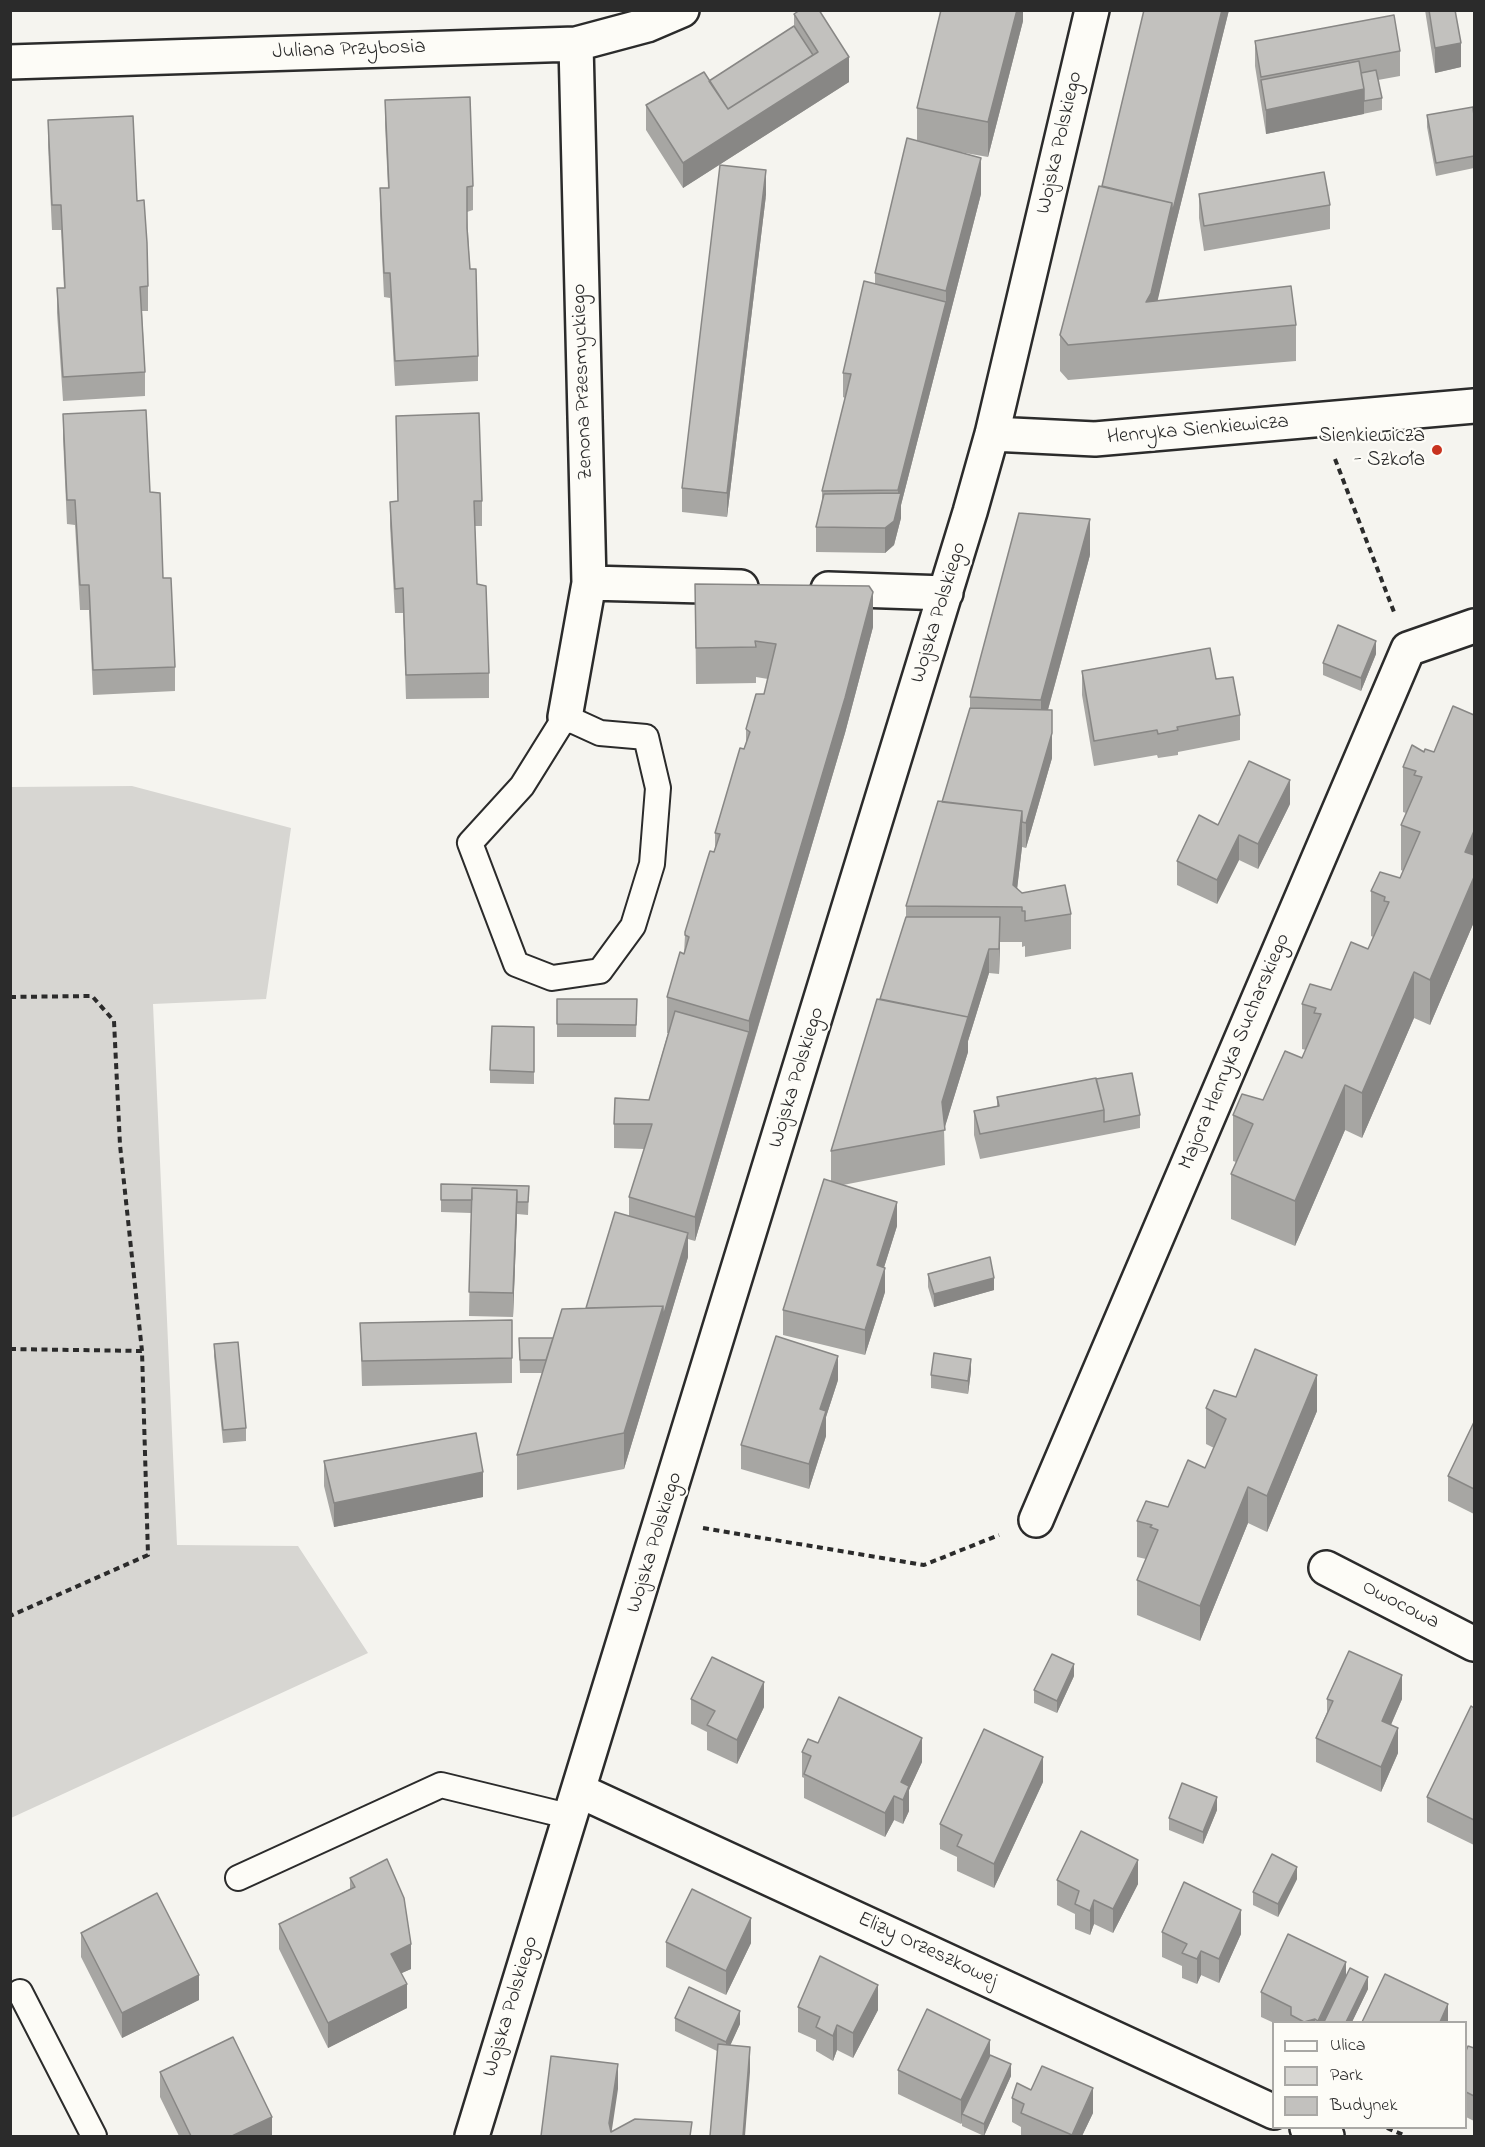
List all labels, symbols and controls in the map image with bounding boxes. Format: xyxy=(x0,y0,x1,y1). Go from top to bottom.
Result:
street label: Juliana Przybosia xyxy=(272,36,426,66)
street label: Wojska Polskiego xyxy=(1032,69,1090,217)
street label: Zenona Przesmyckiego xyxy=(568,283,600,481)
street label: Henryka Sienkiewicza xyxy=(1106,411,1290,451)
place label: Sienkiewicza - Szkoła xyxy=(1319,425,1425,475)
marker: Sienkiewicza - Szkoła xyxy=(1430,443,1444,457)
street label: Wojska Polskiego xyxy=(907,540,973,686)
street label: Majora Henryka Sucharskiego xyxy=(1175,930,1297,1174)
street label: Wojska Polskiego xyxy=(765,1005,831,1151)
street label: Wojska Polskiego xyxy=(623,1470,689,1616)
street label: Owocowa xyxy=(1357,1576,1443,1636)
street label: Elizy Orzeszkowej xyxy=(853,1908,1001,1994)
street label: Wojska Polskiego xyxy=(479,1934,545,2080)
legend xyxy=(1272,2021,1467,2129)
text: Ulica xyxy=(1330,2033,1365,2059)
text: Park xyxy=(1330,2063,1363,2089)
text: Budynek xyxy=(1330,2093,1397,2119)

